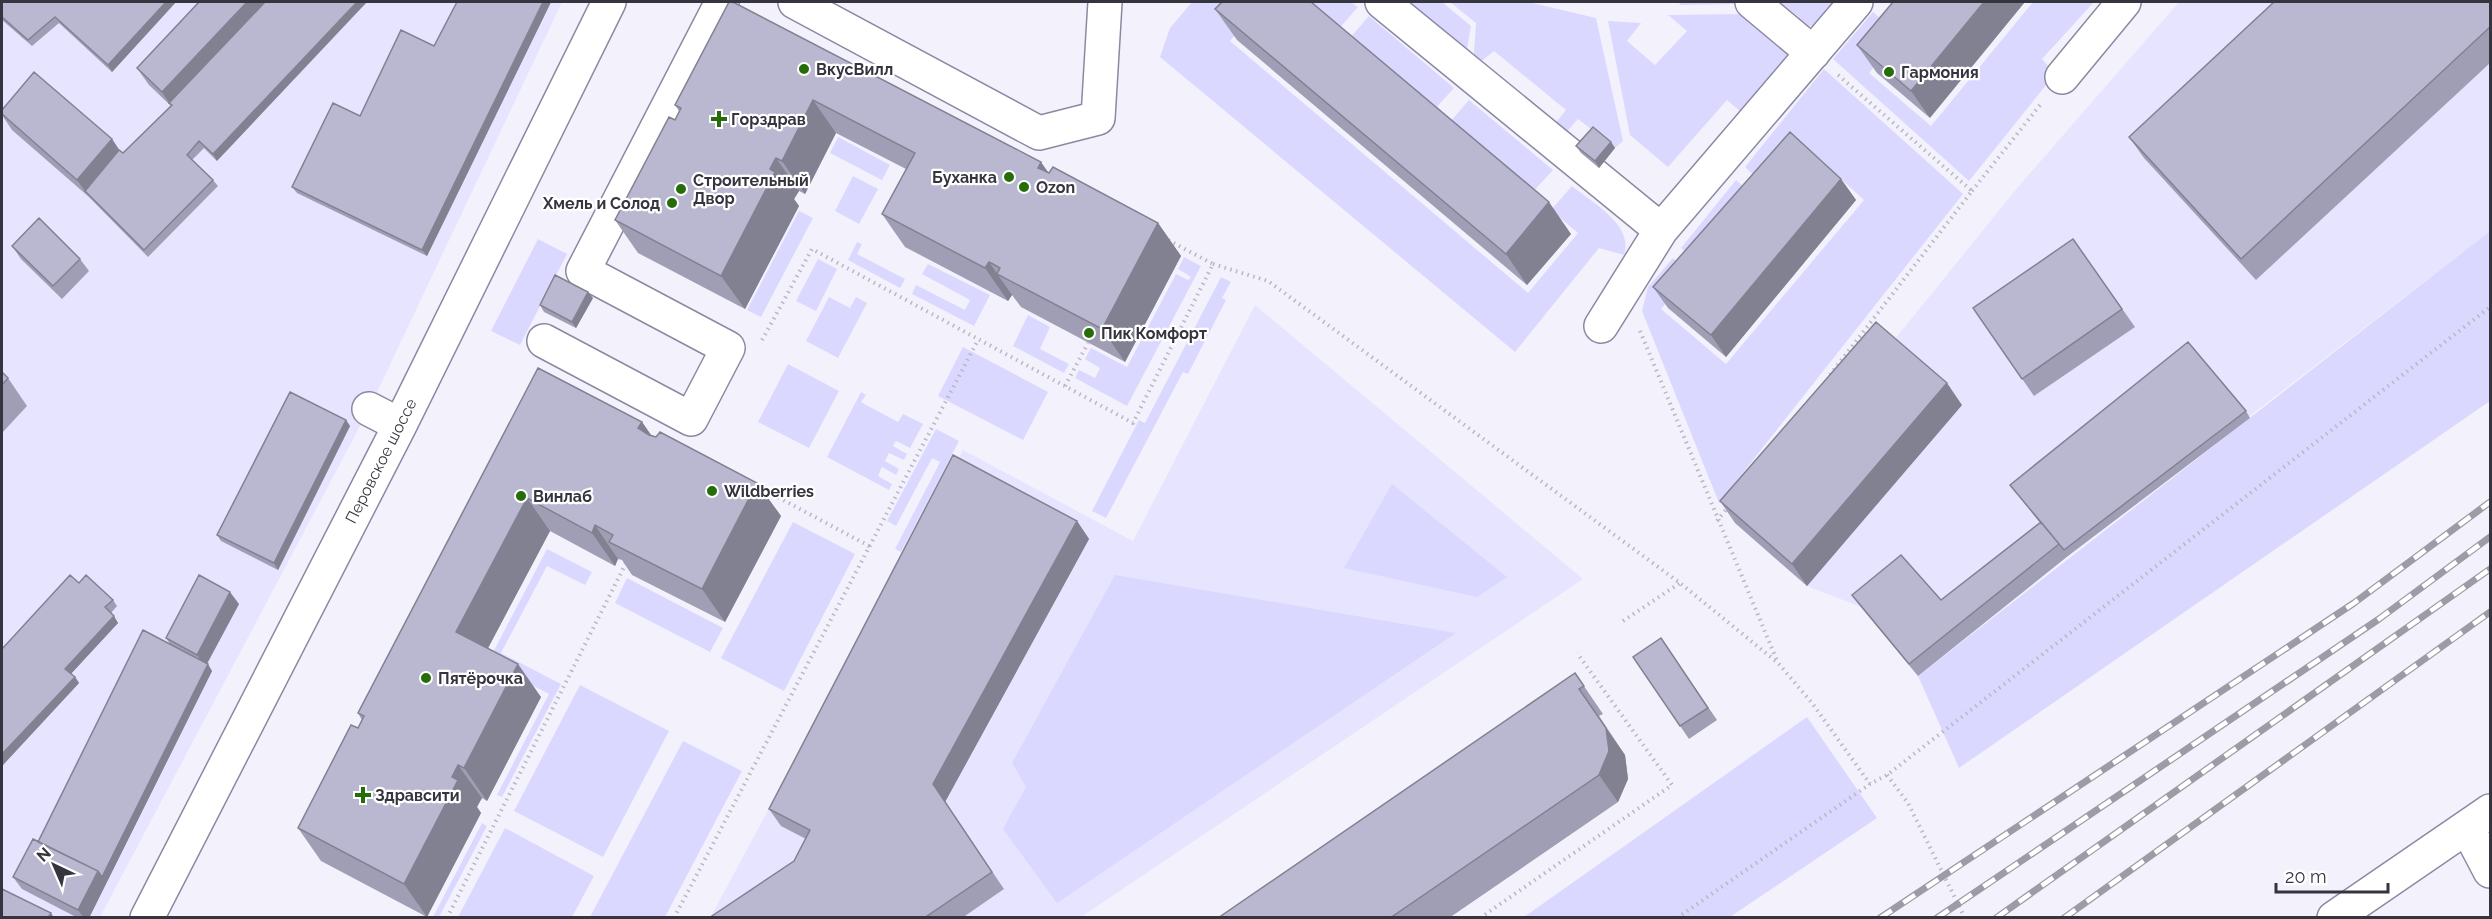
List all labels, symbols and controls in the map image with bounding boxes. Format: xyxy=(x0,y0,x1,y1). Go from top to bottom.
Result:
place label: ВкусВилл xyxy=(816,60,893,79)
marker: ВкусВилл xyxy=(797,62,811,76)
place label: Гармония xyxy=(1901,63,1979,82)
marker: Гармония xyxy=(1882,65,1896,79)
place label: Горздрав xyxy=(731,110,806,129)
marker: Горздрав xyxy=(712,112,726,126)
place label: Буханка xyxy=(932,168,997,187)
marker: Буханка xyxy=(1002,170,1016,184)
place label: Строительный Двор xyxy=(693,171,809,208)
place label: Ozon xyxy=(1036,178,1075,197)
marker: Ozon xyxy=(1017,180,1031,194)
marker: Строительный Двор xyxy=(674,182,688,196)
place label: Хмель и Солод xyxy=(542,194,660,213)
marker: Хмель и Солод xyxy=(665,196,679,210)
place label: Пик Комфорт xyxy=(1101,324,1207,343)
marker: Пик Комфорт xyxy=(1082,326,1096,340)
street label: Перовское шоссе xyxy=(341,395,421,527)
place label: Wildberries xyxy=(724,482,814,501)
marker: Wildberries xyxy=(705,484,719,498)
place label: Винлаб xyxy=(533,487,592,506)
marker: Винлаб xyxy=(514,489,528,503)
place label: Пятёрочка xyxy=(438,669,523,688)
marker: Пятёрочка xyxy=(419,671,433,685)
place label: Здравсити xyxy=(375,786,460,805)
marker: Здравсити xyxy=(356,788,370,802)
north arrow xyxy=(24,835,84,895)
text: N xyxy=(33,843,55,866)
scale bar xyxy=(2276,856,2388,894)
text: 20 m xyxy=(2285,866,2327,887)

